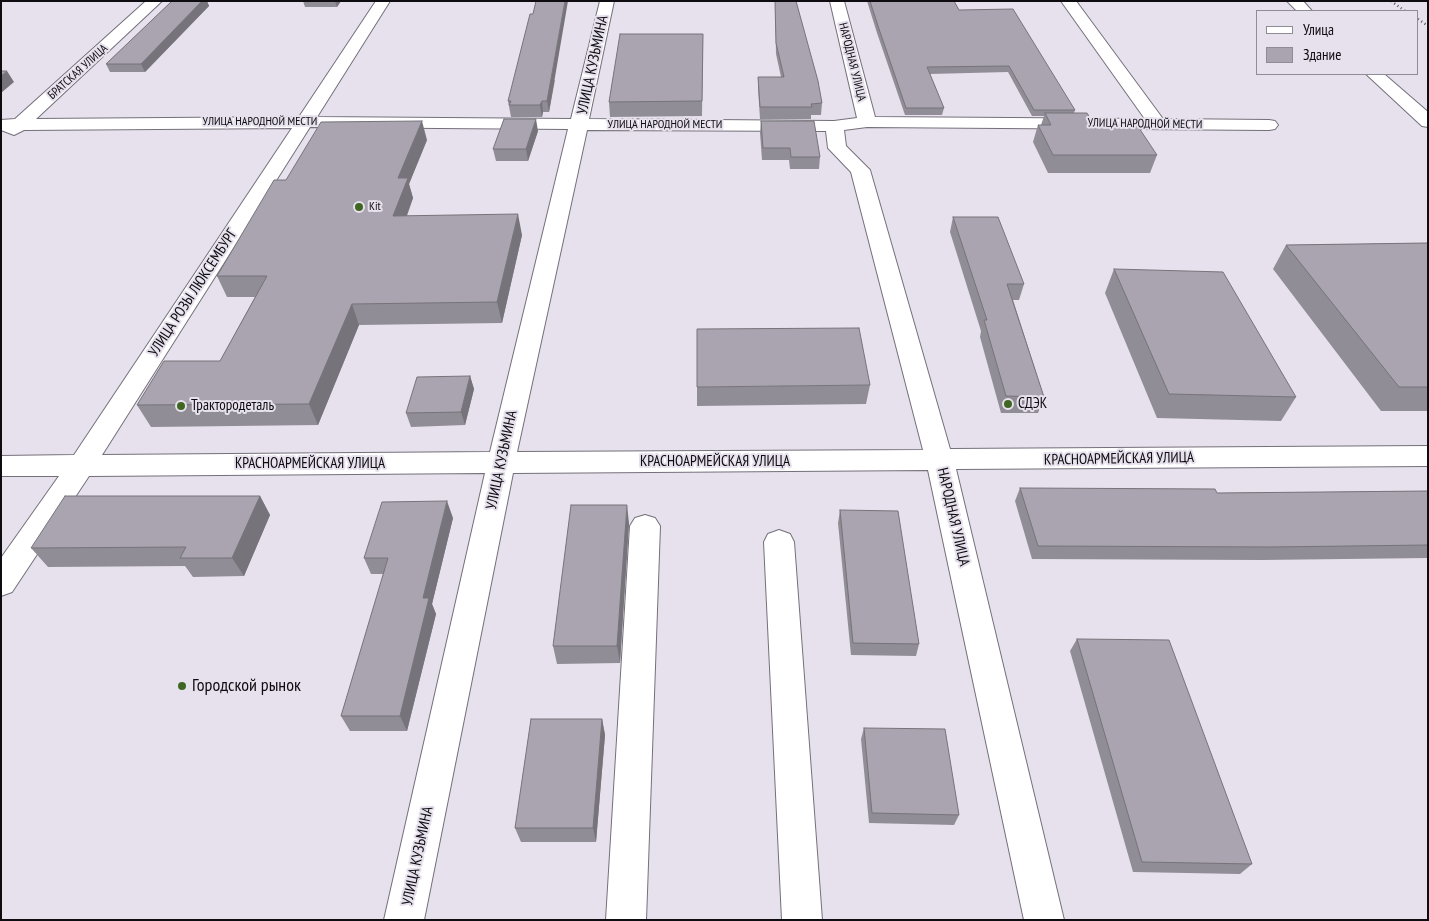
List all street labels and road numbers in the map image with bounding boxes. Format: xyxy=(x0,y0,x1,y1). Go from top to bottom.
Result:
street label: УЛИЦА КУЗЬМИНА xyxy=(574,14,612,116)
street label: НАРОДНАЯ УЛИЦА xyxy=(835,21,869,103)
street label: БРАТСКАЯ УЛИЦА xyxy=(45,41,111,103)
street label: УЛИЦА НАРОДНОЙ МЕСТИ xyxy=(203,115,317,129)
street label: УЛИЦА НАРОДНОЙ МЕСТИ xyxy=(1087,116,1203,132)
street label: УЛИЦА НАРОДНОЙ МЕСТИ xyxy=(608,118,722,132)
street label: УЛИЦА РОЗЫ ЛЮКСЕМБУРГ xyxy=(145,226,241,360)
street label: УЛИЦА КУЗЬМИНА xyxy=(483,409,521,511)
street label: КРАСНОАРМЕЙСКАЯ УЛИЦА xyxy=(1044,449,1194,469)
street label: КРАСНОАРМЕЙСКАЯ УЛИЦА xyxy=(640,453,790,471)
street label: КРАСНОАРМЕЙСКАЯ УЛИЦА xyxy=(235,455,385,473)
street label: НАРОДНАЯ УЛИЦА xyxy=(933,466,973,568)
street label: УЛИЦА КУЗЬМИНА xyxy=(399,805,437,907)

